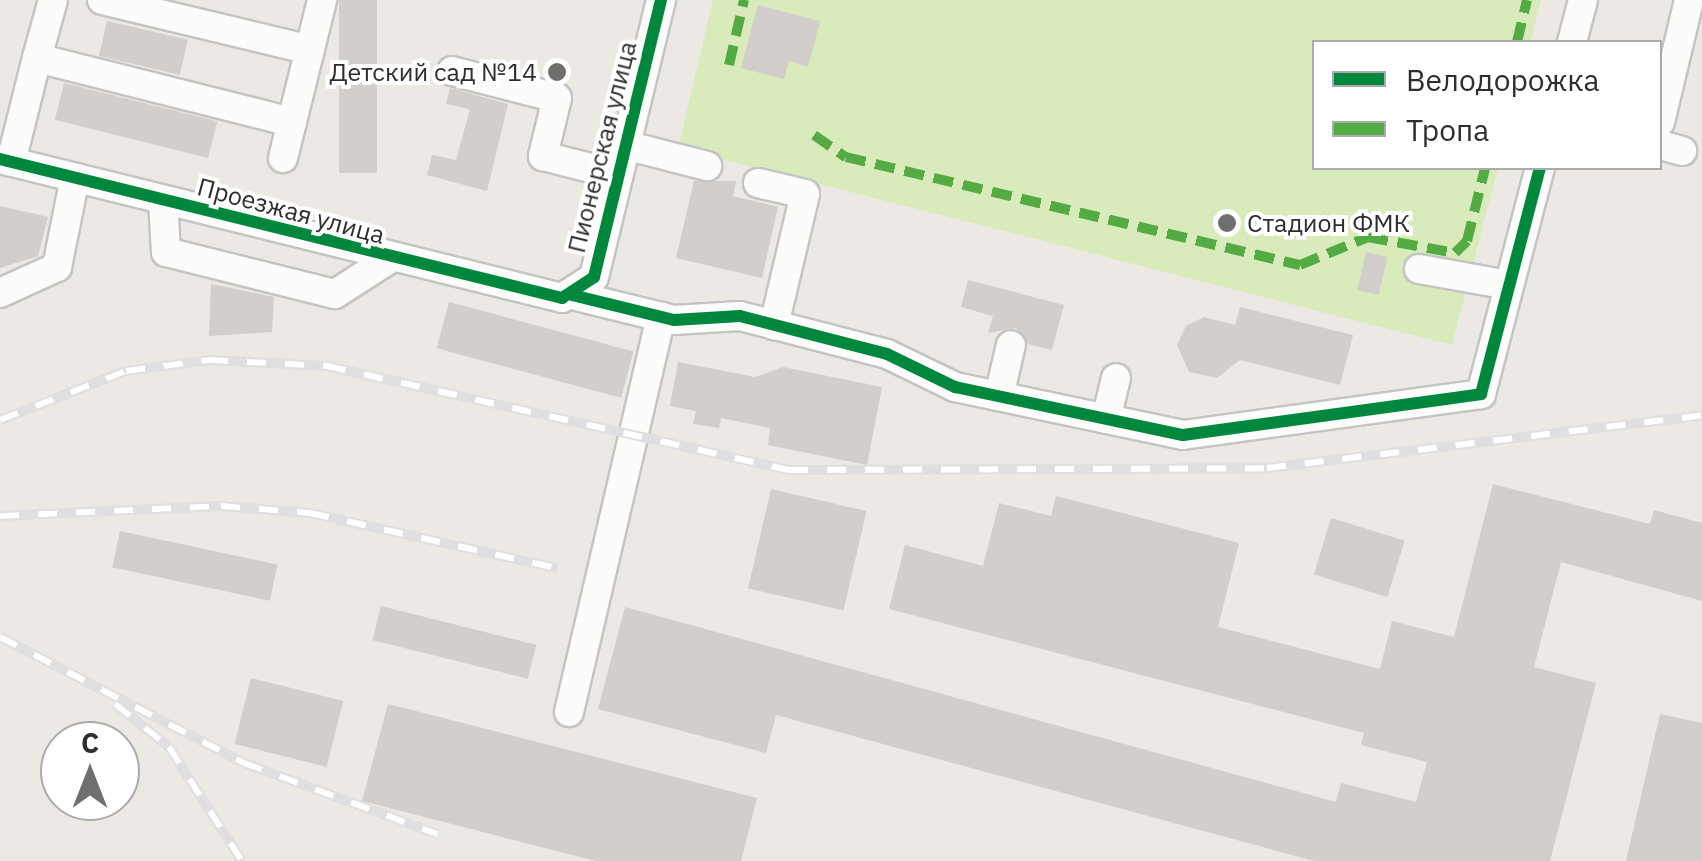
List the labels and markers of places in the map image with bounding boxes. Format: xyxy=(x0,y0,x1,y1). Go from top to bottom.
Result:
place label: Детский сад №14 xyxy=(329,57,537,87)
marker: Детский сад №14 xyxy=(546,61,568,83)
place label: Стадион ФМК xyxy=(1247,208,1410,238)
marker: Стадион ФМК xyxy=(1216,212,1238,234)

